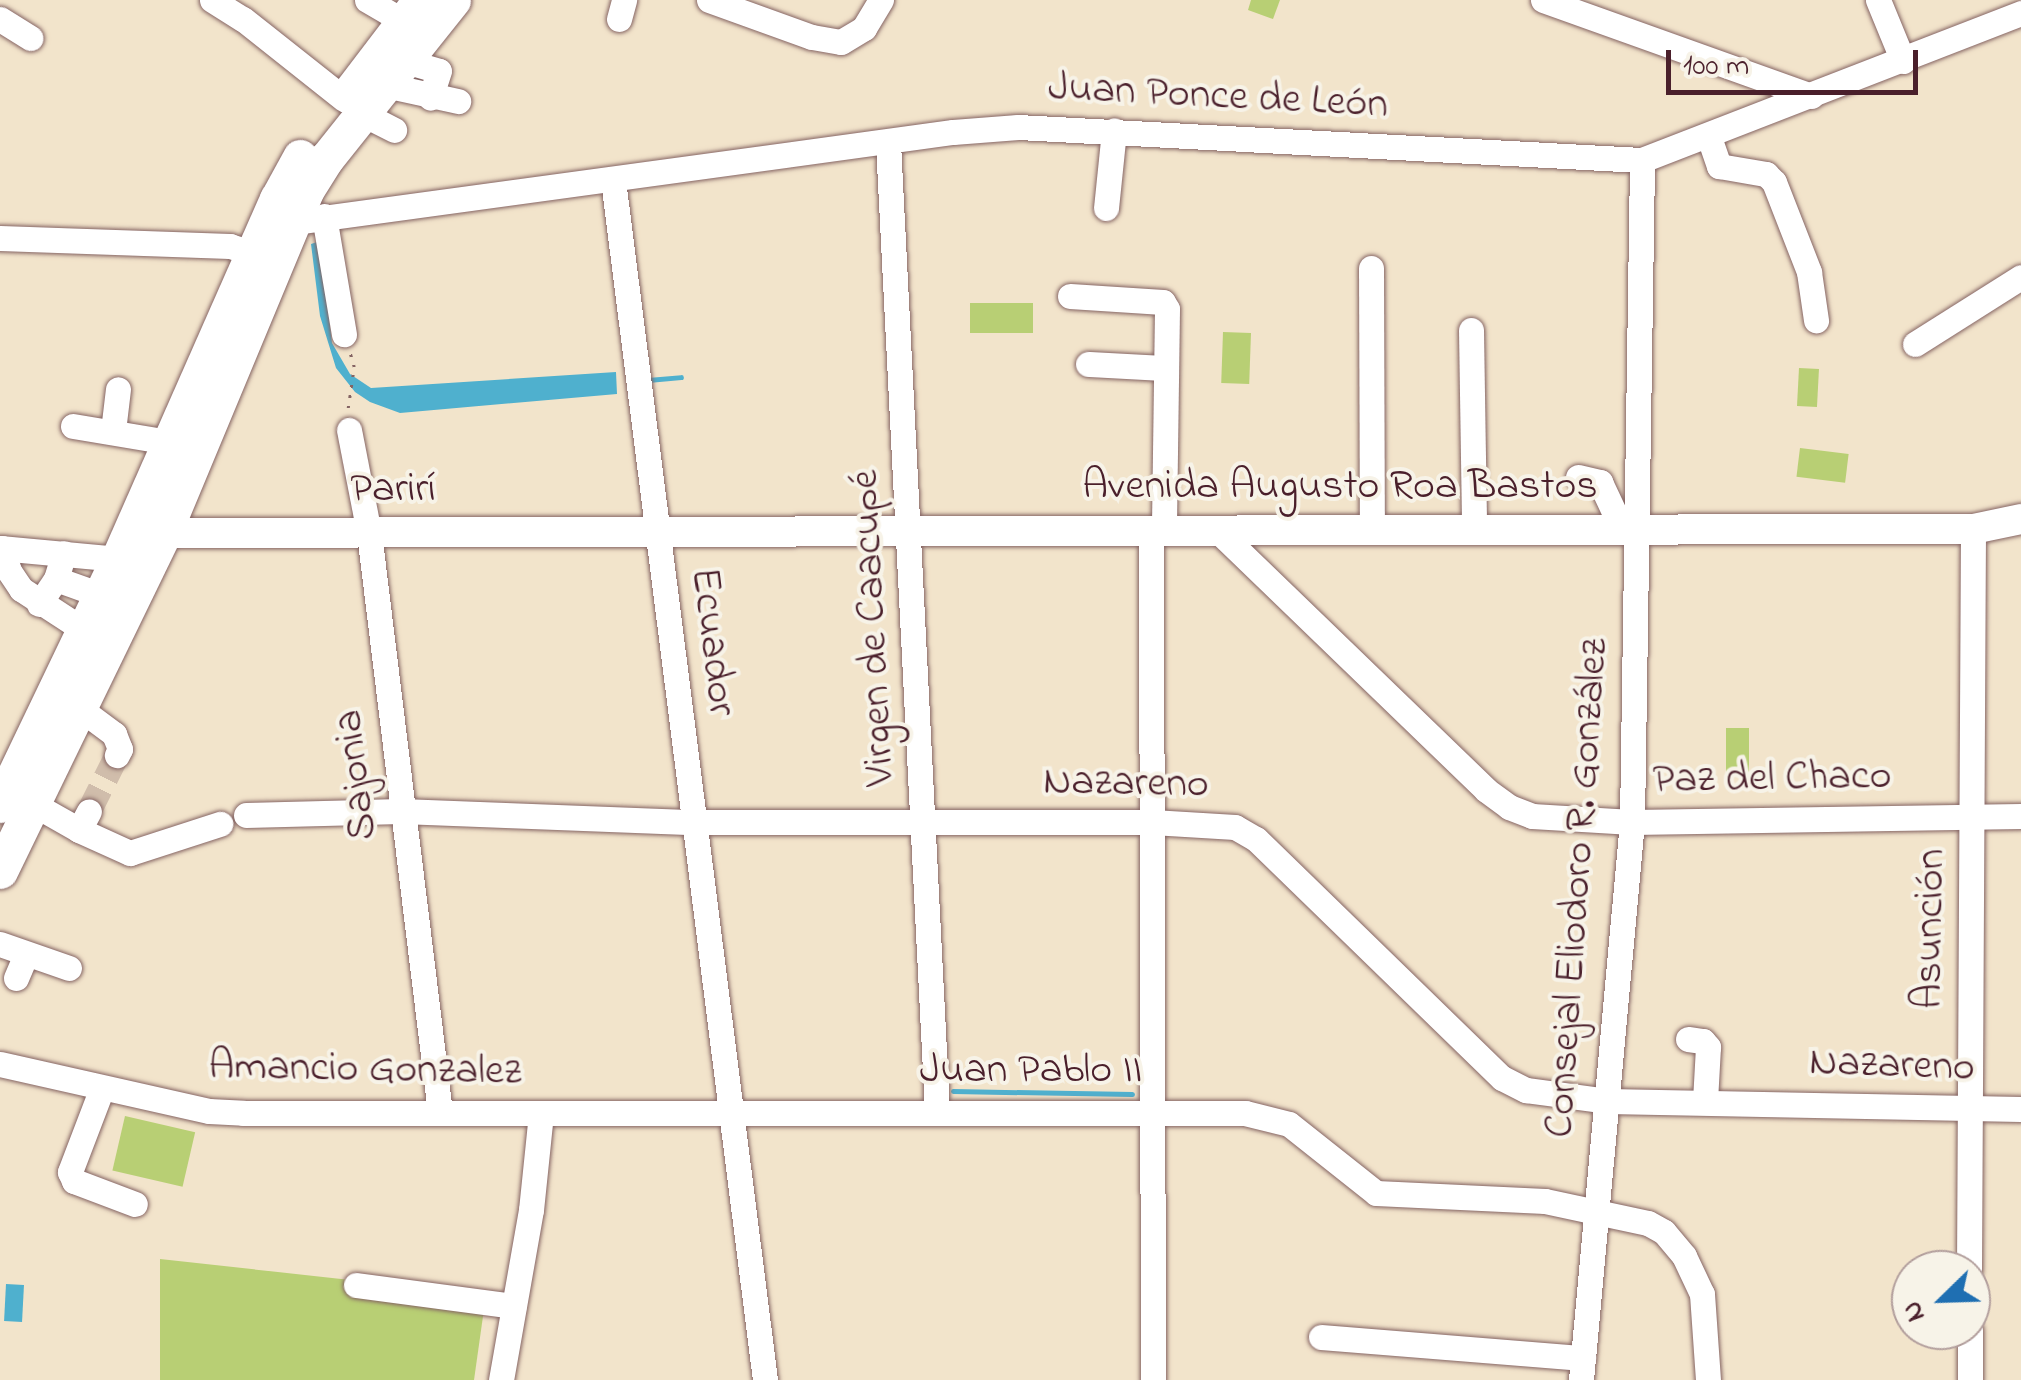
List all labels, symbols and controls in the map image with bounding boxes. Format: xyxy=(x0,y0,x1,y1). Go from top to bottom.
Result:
scale bar xyxy=(1671,30,1924,92)
text: 100 m xyxy=(1683,45,1749,89)
street label: Juan Ponce de León xyxy=(1047,63,1389,131)
street label: Avenida Augusto Roa Bastos xyxy=(1082,462,1598,512)
street label: Parirí xyxy=(350,465,436,515)
street label: Virgen de Caacupé xyxy=(841,468,907,788)
street label: Ecuador xyxy=(678,565,746,719)
street label: Consejal Eliodoro R. González xyxy=(1535,637,1621,1139)
street label: Sajonia xyxy=(324,707,390,843)
street label: Paz del Chaco xyxy=(1652,752,1892,806)
street label: Nazareno xyxy=(1043,757,1209,811)
street label: Asunción xyxy=(1904,848,1958,1010)
street label: Nazareno xyxy=(1808,1038,1976,1094)
street label: Amancio Gonzalez xyxy=(208,1042,522,1098)
street label: Juan Pablo II xyxy=(920,1046,1142,1096)
north arrow xyxy=(1891,1250,1991,1350)
text: N xyxy=(1892,1294,1937,1328)

